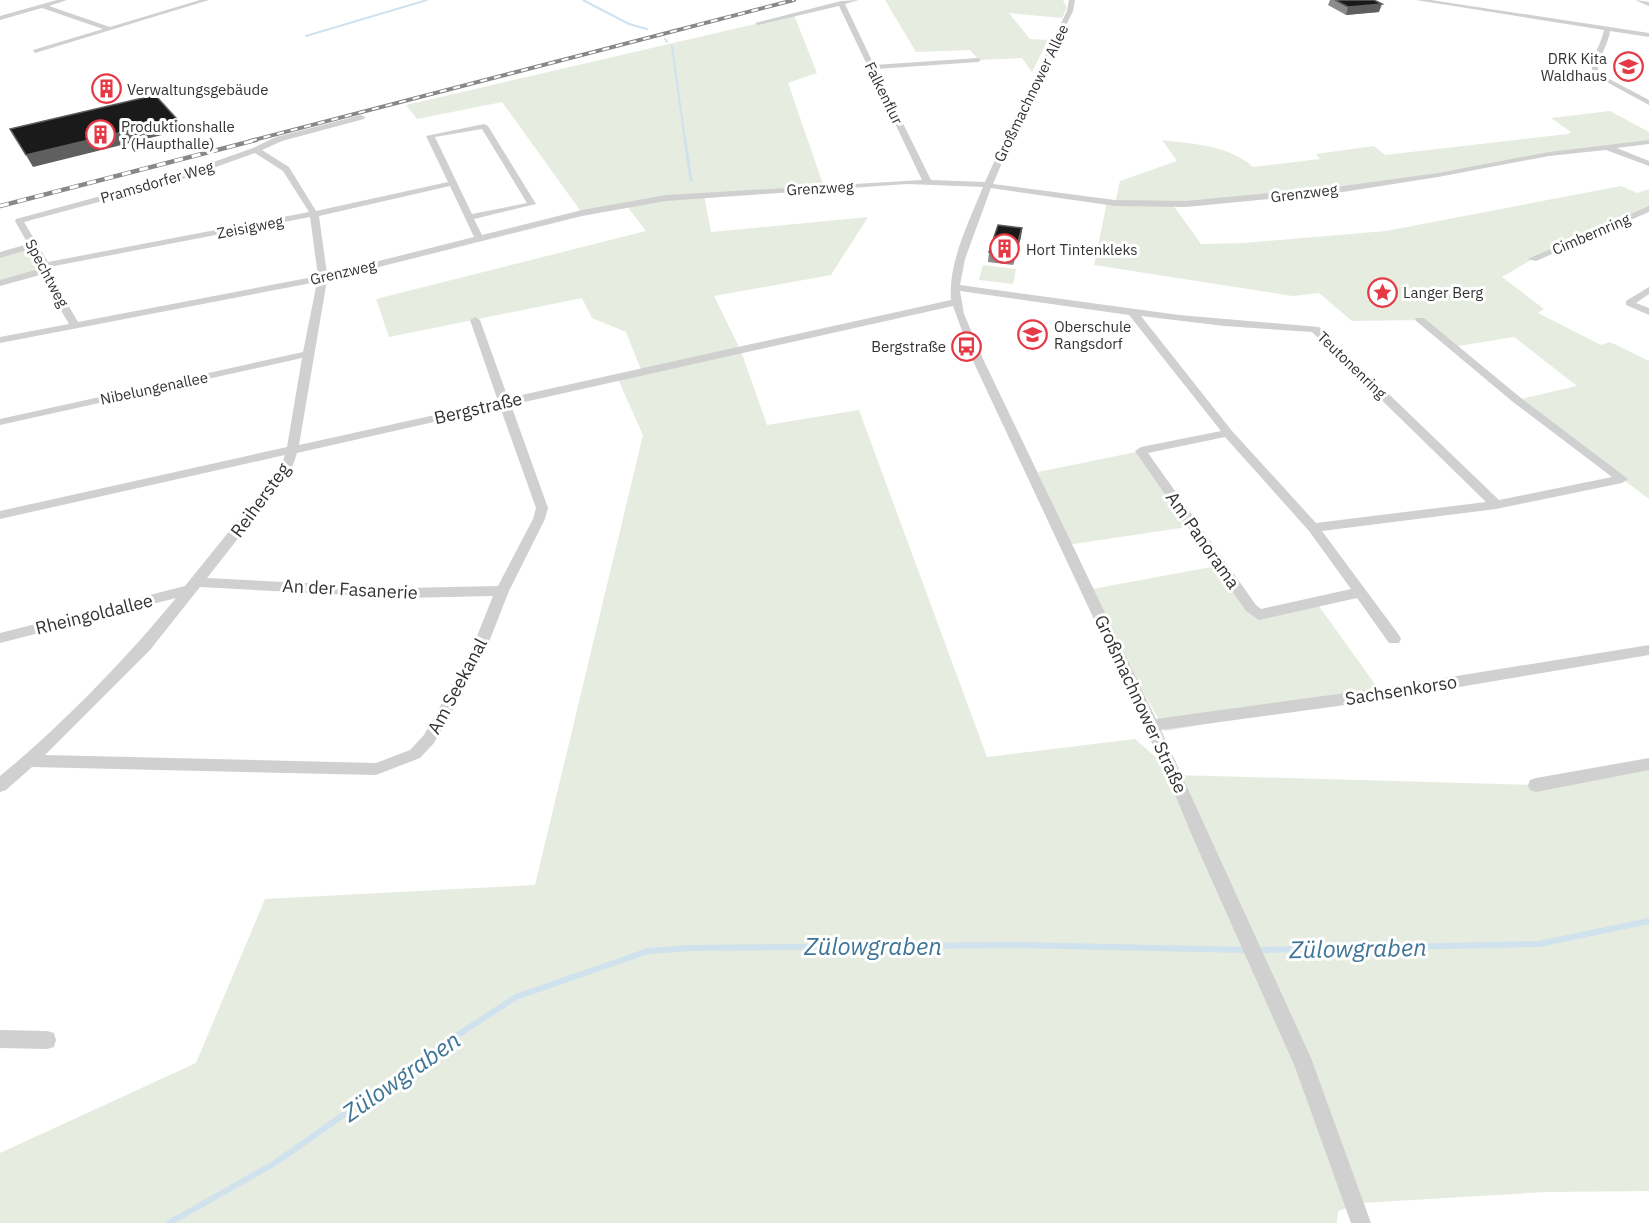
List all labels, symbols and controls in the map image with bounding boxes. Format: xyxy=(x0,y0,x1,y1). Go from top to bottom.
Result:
street label: Großmachnower Allee xyxy=(989,21,1073,165)
place label: DRK Kita Waldhaus xyxy=(1541,49,1607,85)
school or university icon: DRK Kita Waldhaus xyxy=(1612,51,1644,83)
street label: Falkenflur xyxy=(861,59,907,128)
building icon: Verwaltungsgebäude xyxy=(90,73,122,105)
place label: Verwaltungsgebäude xyxy=(127,80,269,99)
place label: Produktionshalle I (Haupthalle) xyxy=(121,117,235,153)
building icon: Produktionshalle I (Haupthalle) xyxy=(84,119,116,151)
street label: Pramsdorfer Weg xyxy=(98,157,216,207)
street label: Grenzweg xyxy=(786,177,854,199)
street label: Grenzweg xyxy=(1270,179,1339,207)
street label: Cimbernring xyxy=(1549,209,1633,259)
street label: Zeisigweg xyxy=(215,211,285,243)
building icon: Hort Tintenkleks xyxy=(989,233,1021,265)
street label: Spechtweg xyxy=(21,236,73,310)
place label: Hort Tintenkleks xyxy=(1026,240,1137,259)
street label: Grenzweg xyxy=(308,255,378,289)
place icon: Langer Berg xyxy=(1366,276,1398,308)
place label: Langer Berg xyxy=(1403,283,1483,302)
place label: Oberschule Rangsdorf xyxy=(1054,317,1131,353)
school or university icon: Oberschule Rangsdorf xyxy=(1017,319,1049,351)
street label: Teutonenring xyxy=(1313,327,1391,403)
bus stop icon: Bergstraße xyxy=(951,330,983,362)
place label: Bergstraße xyxy=(871,337,946,356)
street label: Nibelungenallee xyxy=(98,367,210,409)
street label: Bergstraße xyxy=(432,387,524,429)
street label: Reihersteg xyxy=(225,458,295,542)
street label: Am Panorama xyxy=(1161,487,1245,593)
street label: An der Fasanerie xyxy=(282,574,418,604)
street label: Rheingoldallee xyxy=(33,588,155,640)
street label: Großmachnower Straße xyxy=(1090,611,1192,797)
street label: Am Seekanal xyxy=(422,634,492,738)
street label: Sachsenkorso xyxy=(1343,670,1459,710)
water label: Zülowgraben xyxy=(803,930,942,962)
water label: Zülowgraben xyxy=(1288,931,1427,965)
water label: Zülowgraben xyxy=(335,1023,466,1129)

